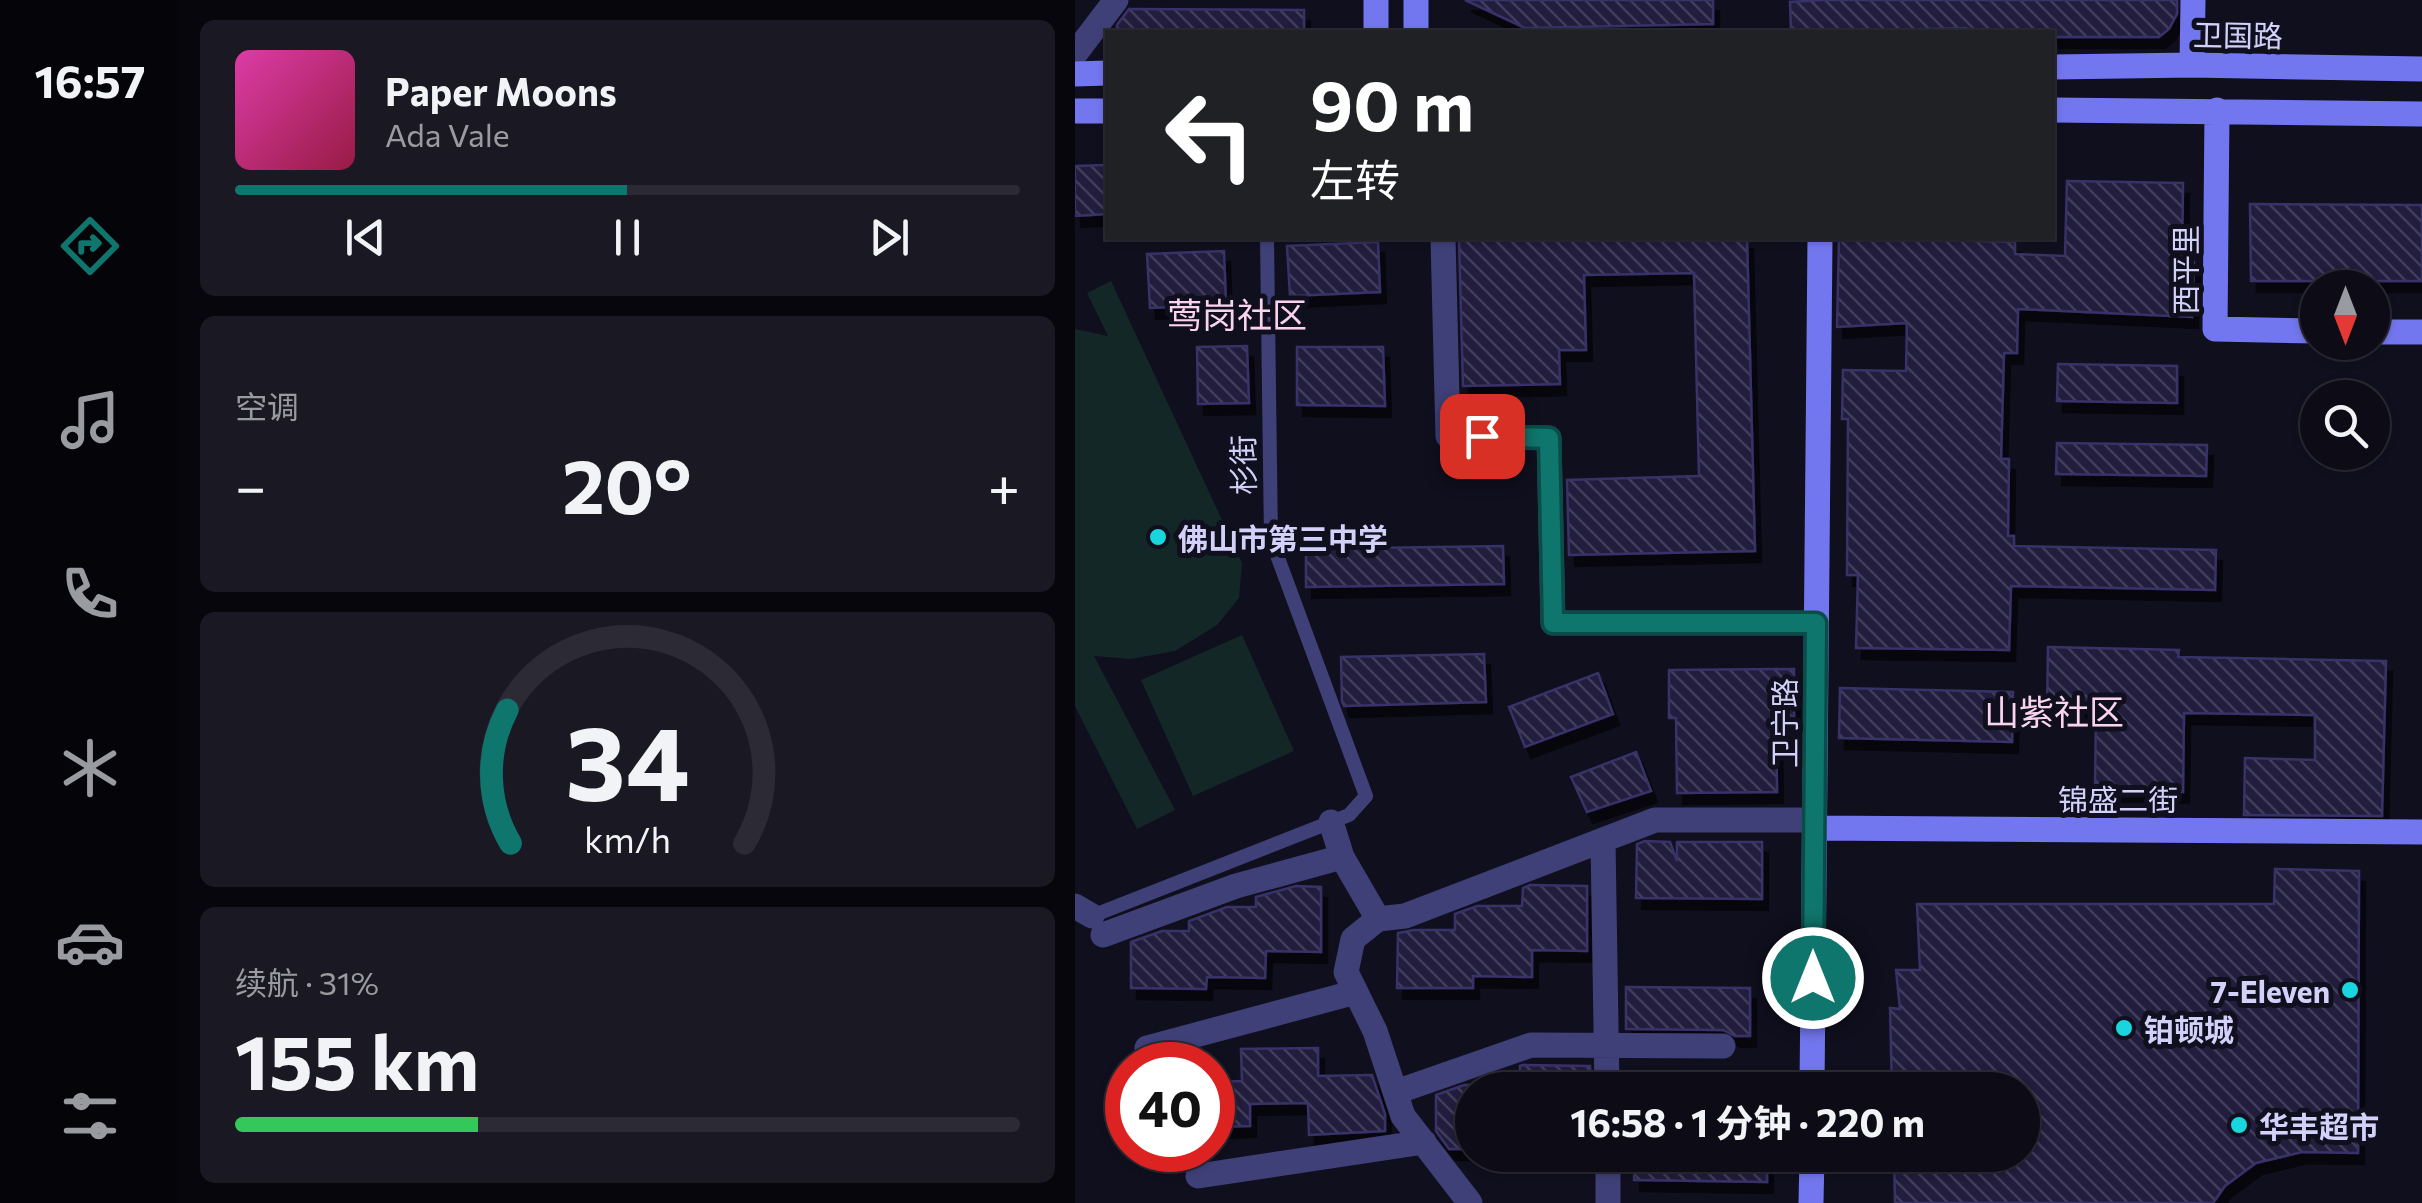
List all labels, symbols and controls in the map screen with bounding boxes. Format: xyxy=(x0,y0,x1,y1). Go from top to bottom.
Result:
street label: 卫国路 xyxy=(2193,15,2283,53)
text: 16:57 xyxy=(35,52,146,107)
text: 90 m xyxy=(1310,60,1474,145)
text: Paper Moons xyxy=(385,67,617,114)
icon: left xyxy=(1145,70,1275,200)
text: Ada Vale xyxy=(385,114,510,154)
text: 左转 xyxy=(1310,151,1400,206)
icon: previous xyxy=(338,210,393,265)
icon: pause xyxy=(600,210,655,265)
icon: next xyxy=(862,210,917,265)
icon: directions xyxy=(55,211,125,281)
street label: 西平里 xyxy=(2166,225,2203,315)
north arrow xyxy=(2300,270,2390,360)
map controls xyxy=(2300,270,2390,470)
district label: 莺岗社区 xyxy=(1167,292,1307,335)
button: search xyxy=(2300,380,2390,470)
icon: music xyxy=(55,385,125,455)
text: 空调 xyxy=(235,386,299,426)
pin xyxy=(1440,394,1525,479)
icon: arrive xyxy=(1455,409,1510,464)
street label: 杉街 xyxy=(1223,435,1261,495)
text: 20° xyxy=(562,438,692,529)
text: − xyxy=(235,451,266,518)
text: + xyxy=(988,451,1020,518)
place label: 佛山市第三中学 xyxy=(1178,519,1388,556)
marker: 佛山市第三中学 xyxy=(1147,526,1169,548)
icon: phone xyxy=(55,559,125,629)
street label: 卫宁路 xyxy=(1765,678,1802,768)
district label: 山紫社区 xyxy=(1984,689,2124,732)
text: 34 xyxy=(565,695,690,822)
icon: climate xyxy=(55,733,125,803)
street label: 锦盛二街 xyxy=(2058,780,2178,817)
text: km/h xyxy=(584,817,671,860)
icon: car xyxy=(55,907,125,977)
position arrow xyxy=(1761,926,1865,1030)
text: 续航 · 31% xyxy=(235,962,379,1002)
place label: 7-Eleven xyxy=(2211,972,2330,1009)
marker: 7-Eleven xyxy=(2339,979,2361,1001)
place label: 铂顿城 xyxy=(2144,1010,2234,1047)
text: 155 km xyxy=(235,1014,479,1105)
marker: 铂顿城 xyxy=(2113,1017,2135,1039)
speed limit sign: 40 xyxy=(1105,1042,1235,1172)
icon: filters xyxy=(55,1081,125,1151)
text: 16:58 · 1 分钟 · 220 m xyxy=(1570,1098,1925,1145)
place label: 华丰超市 xyxy=(2259,1107,2379,1144)
marker: 华丰超市 xyxy=(2228,1114,2250,1136)

